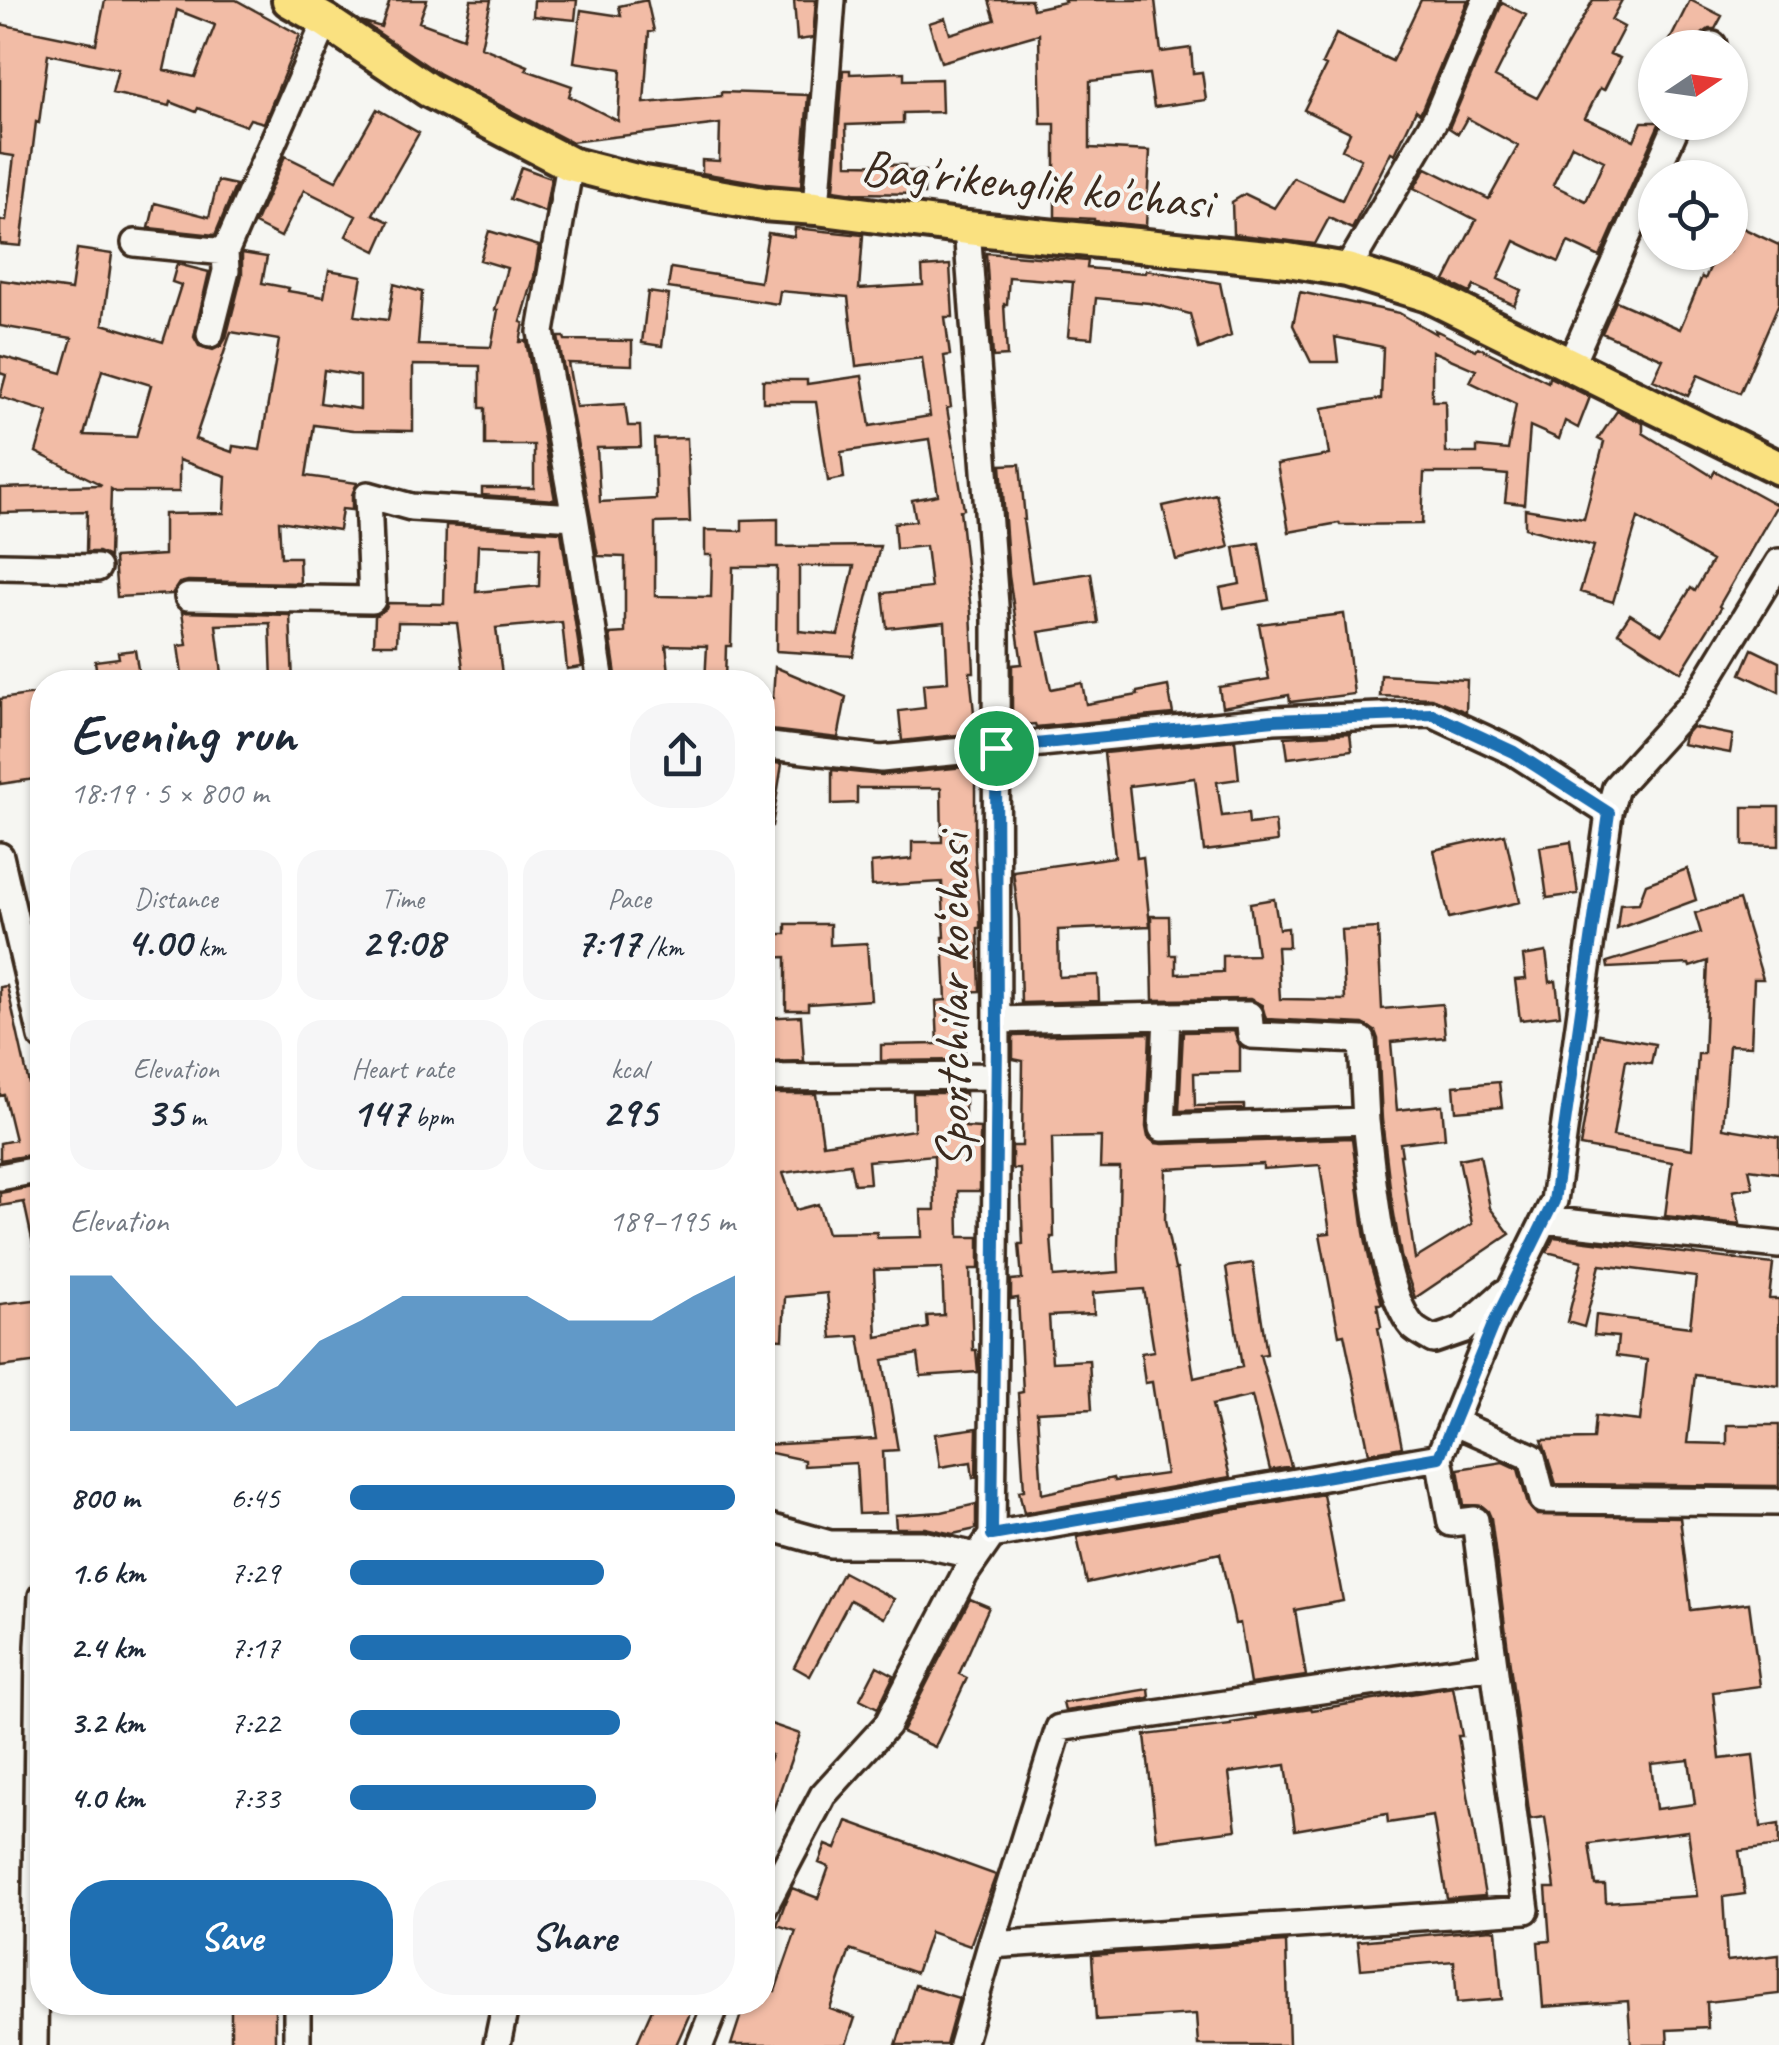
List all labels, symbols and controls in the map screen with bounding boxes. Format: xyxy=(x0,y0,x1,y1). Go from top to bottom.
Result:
north arrow xyxy=(1638,30,1748,140)
map controls xyxy=(1638,30,1748,270)
street label: Bag'rikenglik ko'chasi xyxy=(858,135,1221,235)
button: locate xyxy=(1638,160,1748,270)
text: Evening run xyxy=(70,699,295,769)
button: share xyxy=(630,703,735,808)
pin xyxy=(954,706,1039,791)
icon: arrive xyxy=(969,721,1024,776)
text: 18:19 · 5 × 800 m xyxy=(70,772,268,813)
street label: Sportchilar ko‘chasi xyxy=(921,828,984,1168)
text: Distance xyxy=(134,881,218,916)
text: Time xyxy=(381,881,424,916)
text: Pace xyxy=(608,881,651,916)
text: 4.00 xyxy=(126,916,191,969)
text: 29:08 xyxy=(361,916,444,969)
text: 7:17 xyxy=(575,916,640,969)
text: km xyxy=(191,929,225,964)
text: /km xyxy=(640,929,683,964)
text: Elevation xyxy=(133,1051,219,1086)
text: Heart rate xyxy=(351,1051,454,1086)
text: kcal xyxy=(611,1051,648,1086)
text: 35 xyxy=(146,1086,183,1139)
text: 147 xyxy=(352,1086,408,1139)
text: 295 xyxy=(601,1086,657,1139)
text: m xyxy=(183,1099,206,1134)
text: bpm xyxy=(408,1099,453,1134)
text: Elevation xyxy=(70,1200,168,1241)
text: 189–195 m xyxy=(609,1200,735,1241)
text: 800 m xyxy=(70,1477,139,1518)
text: 6:45 xyxy=(230,1477,280,1518)
text: 1.6 km xyxy=(70,1552,145,1593)
text: 7:29 xyxy=(230,1552,280,1593)
text: 2.4 km xyxy=(70,1627,144,1668)
text: 7:17 xyxy=(230,1627,280,1668)
text: 3.2 km xyxy=(70,1702,144,1743)
text: 7:22 xyxy=(230,1702,280,1743)
text: 4.0 km xyxy=(70,1777,144,1818)
text: 7:33 xyxy=(230,1777,280,1818)
button: Save xyxy=(70,1880,393,1995)
button: Share xyxy=(413,1880,735,1995)

